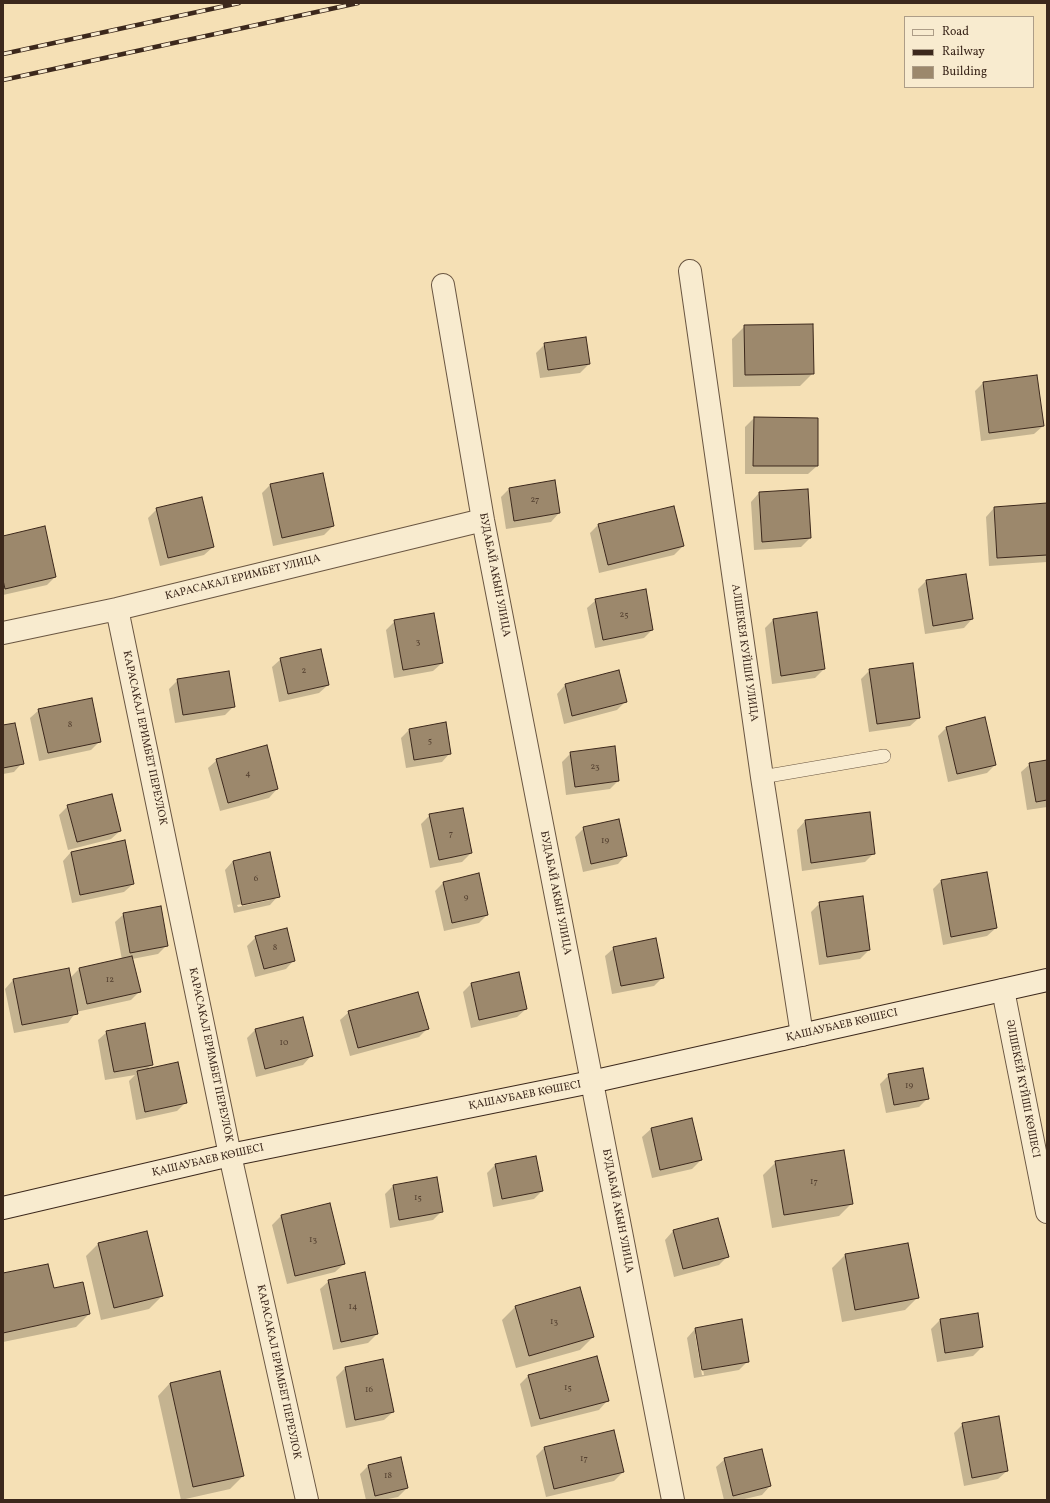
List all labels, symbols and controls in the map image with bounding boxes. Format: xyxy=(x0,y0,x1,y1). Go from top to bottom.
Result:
legend xyxy=(904,16,1034,88)
text: Road xyxy=(942,24,969,40)
text: Railway xyxy=(942,44,985,60)
text: Building xyxy=(942,64,987,80)
house number: 27 xyxy=(531,495,539,505)
street label: БУДАБАЙ АКЫН УЛИЦА xyxy=(475,512,513,638)
street label: КАРАСАКАЛ ЕРИМБЕТ УЛИЦА xyxy=(164,552,322,604)
street label: АЛШЕКЕЯ КУЙШИ УЛИЦА xyxy=(728,583,760,723)
house number: 25 xyxy=(619,610,629,620)
house number: 3 xyxy=(416,637,420,647)
street label: КАРАСАКАЛ ЕРИМБЕТ ПЕРЕУЛОК xyxy=(119,650,169,826)
house number: 2 xyxy=(302,666,306,676)
house number: 8 xyxy=(68,720,72,730)
house number: 5 xyxy=(428,736,432,746)
house number: 23 xyxy=(590,762,600,772)
house number: 4 xyxy=(245,769,251,779)
house number: 7 xyxy=(449,829,453,839)
street label: БУДАБАЙ АКЫН УЛИЦА xyxy=(536,830,574,956)
house number: 19 xyxy=(601,836,609,846)
house number: 6 xyxy=(254,874,258,884)
house number: 9 xyxy=(464,893,468,903)
house number: 8 xyxy=(273,943,277,953)
street label: КАРАСАКАЛ ЕРИМБЕТ ПЕРЕУЛОК xyxy=(185,967,235,1143)
house number: 12 xyxy=(106,975,114,985)
street label: ҚАШАУБАЕВ КӨШЕСІ xyxy=(785,1007,899,1045)
street label: ӘЛШЕКЕЙ КҮЙШІ КӨШЕСІ xyxy=(1002,1019,1042,1159)
house number: 10 xyxy=(280,1038,288,1048)
street label: ҚАШАУБАЕВ КӨШЕСІ xyxy=(468,1079,582,1113)
house number: 19 xyxy=(905,1081,913,1091)
street label: ҚАШАУБАЕВ КӨШЕСІ xyxy=(151,1142,265,1180)
street label: БУДАБАЙ АКЫН УЛИЦА xyxy=(598,1148,636,1274)
house number: 17 xyxy=(810,1177,818,1187)
house number: 15 xyxy=(414,1193,422,1203)
house number: 13 xyxy=(309,1235,317,1245)
street label: КАРАСАКАЛ ЕРИМБЕТ ПЕРЕУЛОК xyxy=(253,1284,303,1460)
house number: 14 xyxy=(349,1302,357,1312)
house number: 13 xyxy=(550,1317,558,1327)
house number: 15 xyxy=(564,1383,572,1393)
house number: 16 xyxy=(365,1385,373,1395)
house number: 17 xyxy=(580,1454,588,1464)
house number: 18 xyxy=(384,1471,392,1481)

